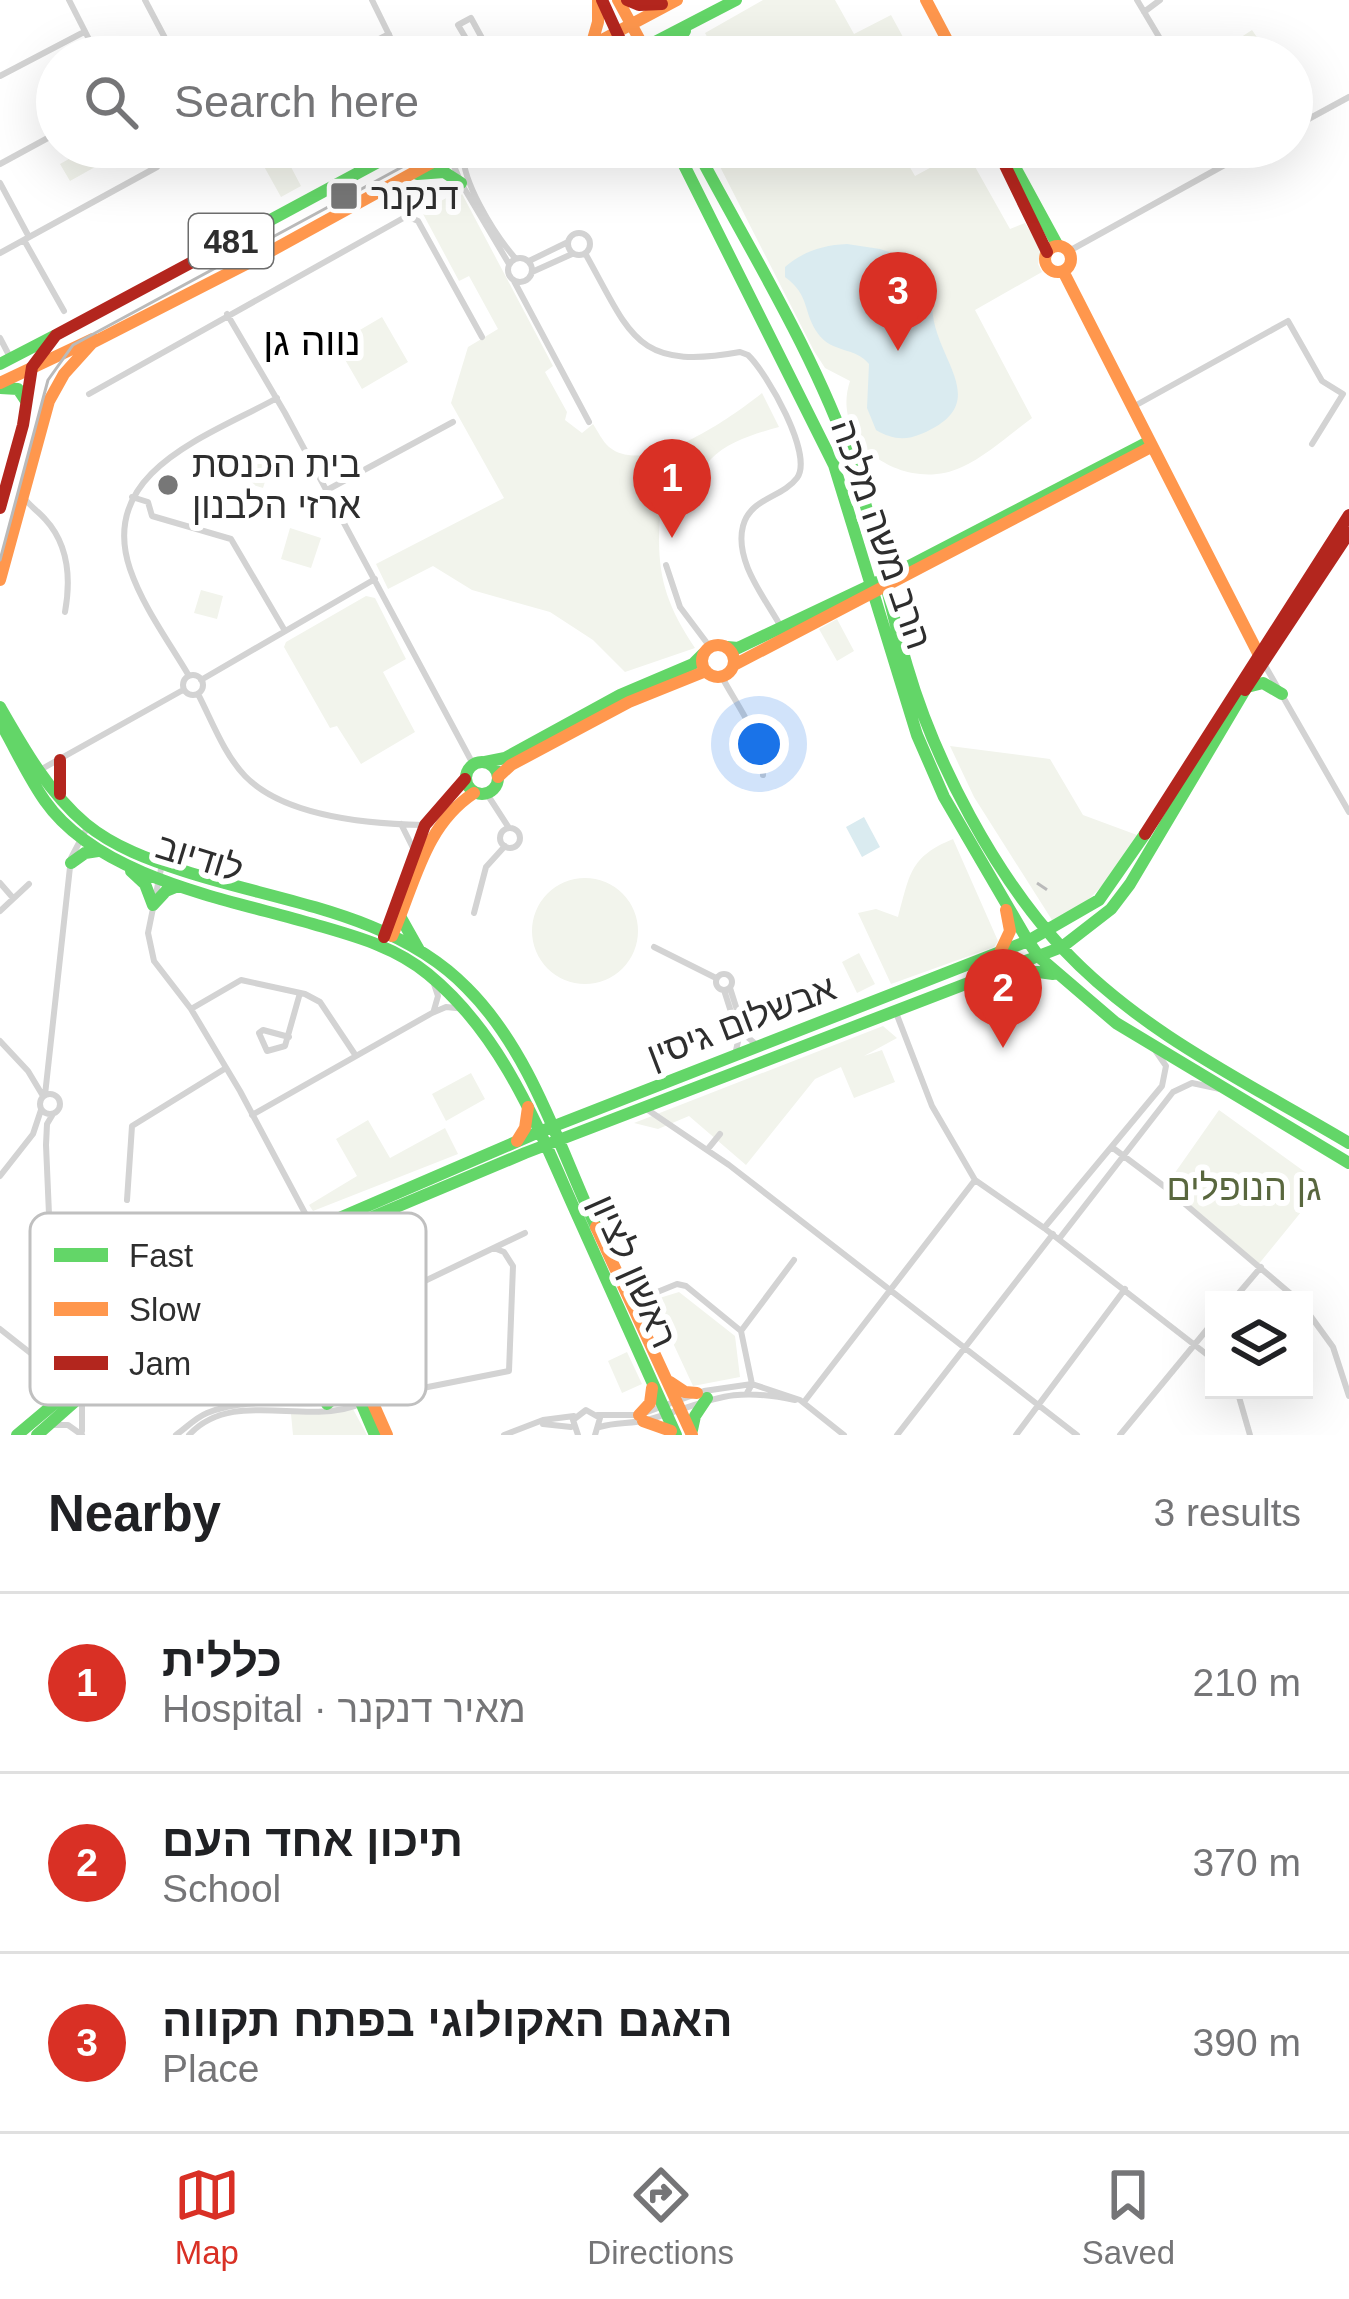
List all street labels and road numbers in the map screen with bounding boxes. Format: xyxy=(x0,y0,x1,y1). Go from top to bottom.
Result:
road number: 481 xyxy=(189,214,273,268)
street label: הרב משה מלכה xyxy=(823,414,940,655)
street label: לודיוב xyxy=(151,825,248,890)
street label: אבשלום גיסין xyxy=(641,967,842,1076)
street label: ראשון לציון xyxy=(582,1188,685,1354)

